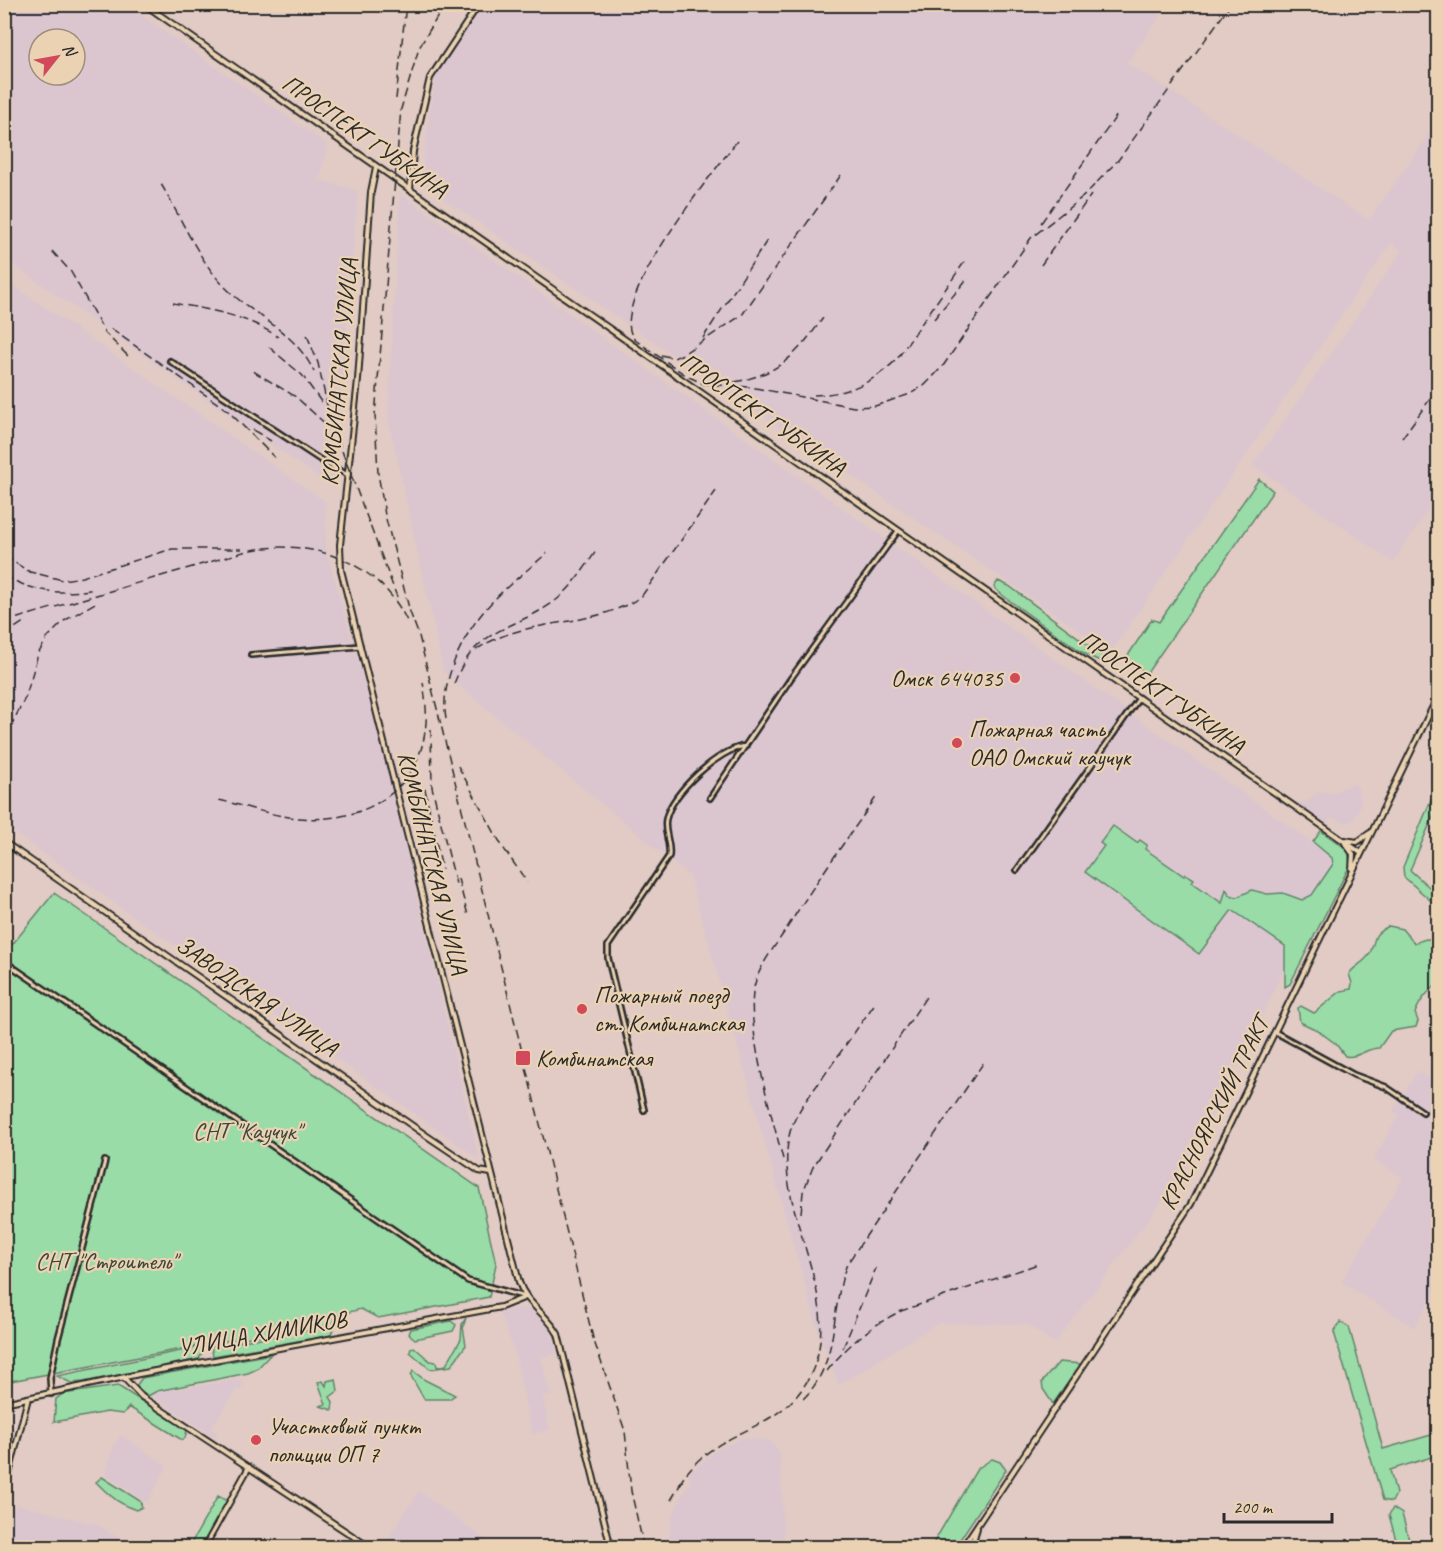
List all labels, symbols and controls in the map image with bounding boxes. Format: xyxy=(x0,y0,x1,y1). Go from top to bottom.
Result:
north arrow xyxy=(27,27,87,87)
text: N xyxy=(58,40,82,62)
street label: ПРОСПЕКТ ГУБКИНА xyxy=(276,68,454,205)
street label: КОМБИНАТСКАЯ УЛИЦА xyxy=(314,256,364,487)
street label: ПРОСПЕКТ ГУБКИНА xyxy=(674,346,852,483)
street label: ПРОСПЕКТ ГУБКИНА xyxy=(1073,624,1251,761)
place label: Омск 644035 xyxy=(891,663,1004,693)
marker: Омск 644035 xyxy=(1008,671,1022,685)
place label: Пожарная часть ОАО Омский каучук xyxy=(969,714,1132,772)
marker: Пожарная часть ОАО Омский каучук xyxy=(950,736,964,750)
street label: КОМБИНАТСКАЯ УЛИЦА xyxy=(391,749,475,978)
street label: ЗАВОДСКАЯ УЛИЦА xyxy=(170,929,344,1063)
place label: Пожарный поезд ст. Комбинатская xyxy=(594,980,745,1038)
marker: Пожарный поезд ст. Комбинатская xyxy=(575,1002,589,1016)
street label: КРАСНОЯРСКИЙ ТРАКТ xyxy=(1152,1007,1278,1215)
place label: Комбинатская xyxy=(536,1043,654,1073)
marker: Комбинатская xyxy=(514,1049,532,1067)
park label: СНТ "Каучук" xyxy=(193,1116,306,1146)
park label: СНТ "Строитель" xyxy=(35,1246,182,1276)
street label: УЛИЦА ХИМИКОВ xyxy=(175,1303,351,1363)
place label: Участковый пункт полиции ОП 7 xyxy=(268,1411,422,1469)
marker: Участковый пункт полиции ОП 7 xyxy=(249,1433,263,1447)
scale bar xyxy=(1224,1486,1332,1524)
text: 200 m xyxy=(1233,1496,1274,1518)

